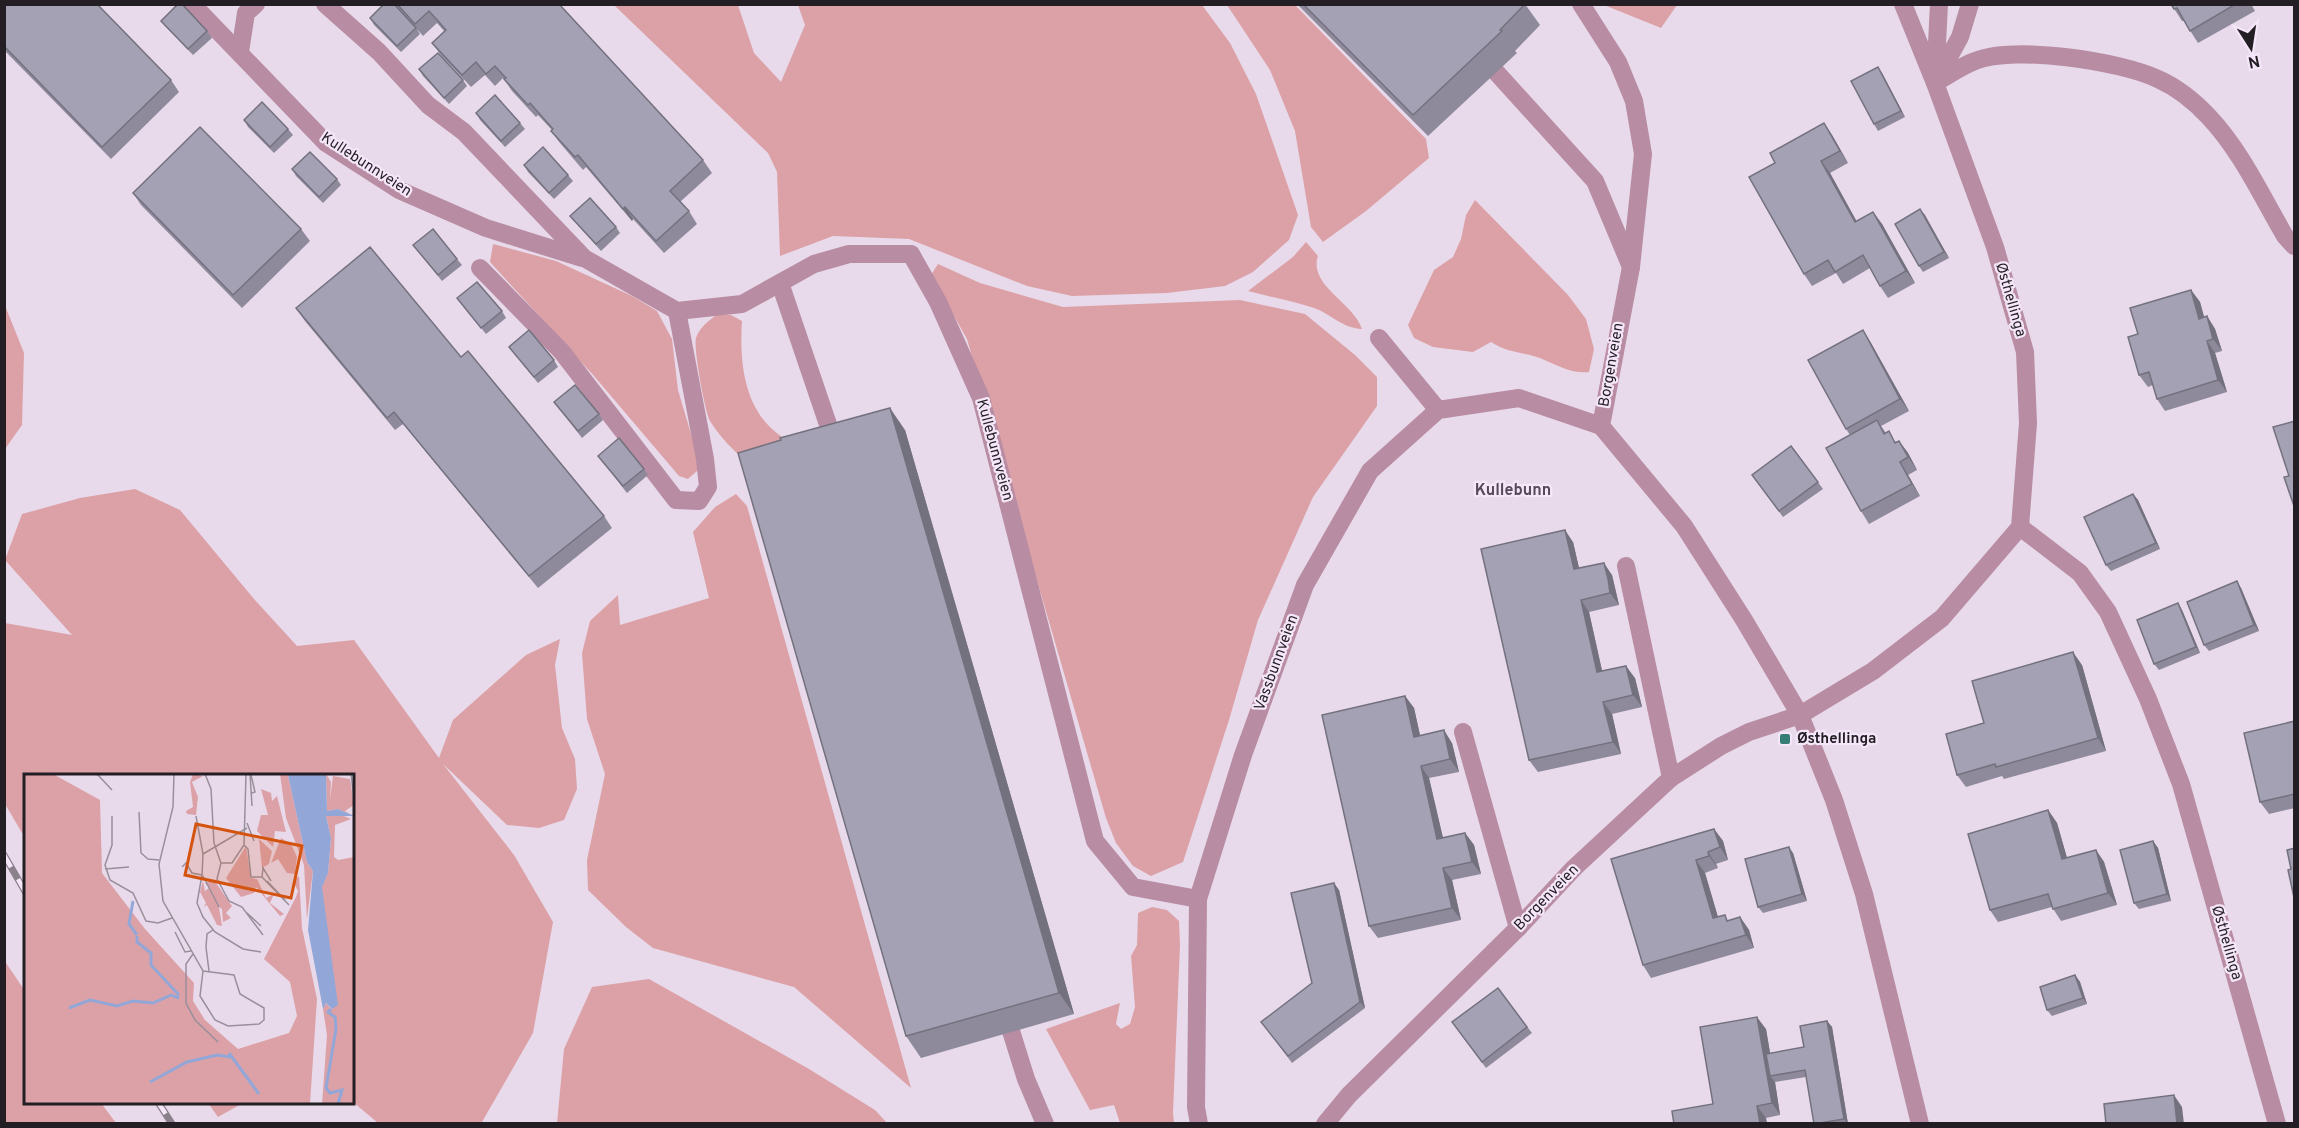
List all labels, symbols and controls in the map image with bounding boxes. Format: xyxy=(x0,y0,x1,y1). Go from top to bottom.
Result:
north arrow xyxy=(2221,18,2281,78)
text: N xyxy=(2246,50,2261,72)
street label: Kullebunnveien xyxy=(317,129,415,201)
street label: Østhellinga xyxy=(1990,261,2030,339)
street label: Borgenveien xyxy=(1595,322,1629,408)
street label: Kullebunnveien xyxy=(971,397,1017,503)
district label: Kullebunn xyxy=(1475,481,1551,501)
street label: Vassbunnveien xyxy=(1251,612,1303,714)
place label: Østhellinga xyxy=(1797,730,1876,749)
marker: Østhellinga xyxy=(1778,732,1792,746)
inset map xyxy=(24,774,354,1104)
street label: Borgenveien xyxy=(1511,861,1583,935)
street label: Østhellinga xyxy=(2206,904,2246,982)

